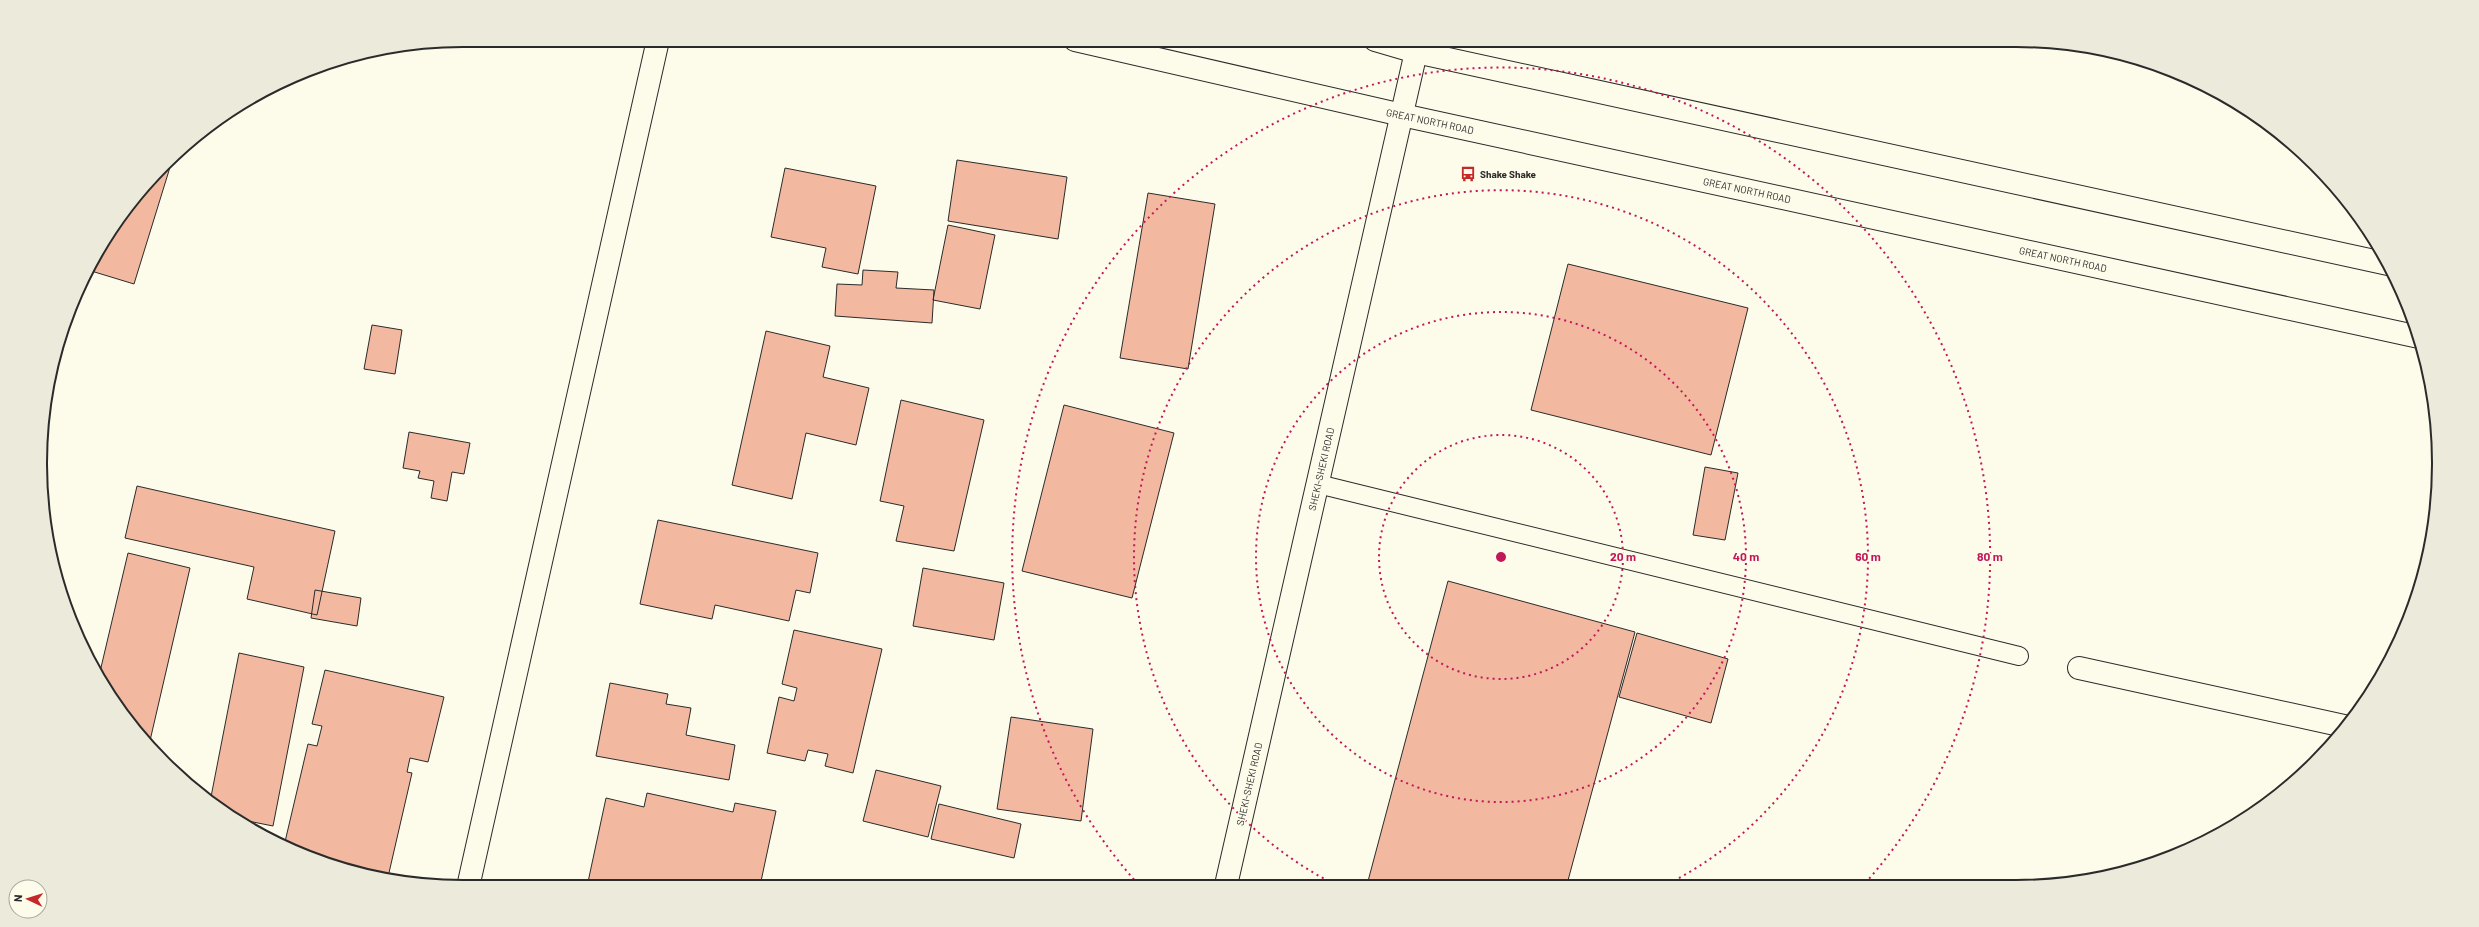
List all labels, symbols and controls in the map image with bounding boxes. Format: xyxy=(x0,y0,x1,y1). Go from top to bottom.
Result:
street label: GREAT NORTH ROAD xyxy=(1385,106,1475,136)
bus stop icon: Shake Shake xyxy=(1459,165,1477,183)
place label: Shake Shake xyxy=(1480,168,1537,180)
street label: GREAT NORTH ROAD xyxy=(1702,175,1792,205)
street label: GREAT NORTH ROAD xyxy=(2018,244,2108,274)
street label: SHEKI-SHEKI ROAD xyxy=(1306,426,1336,512)
text: 20 m xyxy=(1610,549,1636,563)
text: 40 m xyxy=(1733,549,1759,563)
text: 60 m xyxy=(1855,549,1881,563)
text: 80 m xyxy=(1977,549,2003,563)
centre of rings xyxy=(1494,550,1508,564)
street label: SHEKI-SHEKI ROAD xyxy=(1234,741,1264,827)
north arrow xyxy=(8,879,48,919)
text: N xyxy=(11,894,24,902)

